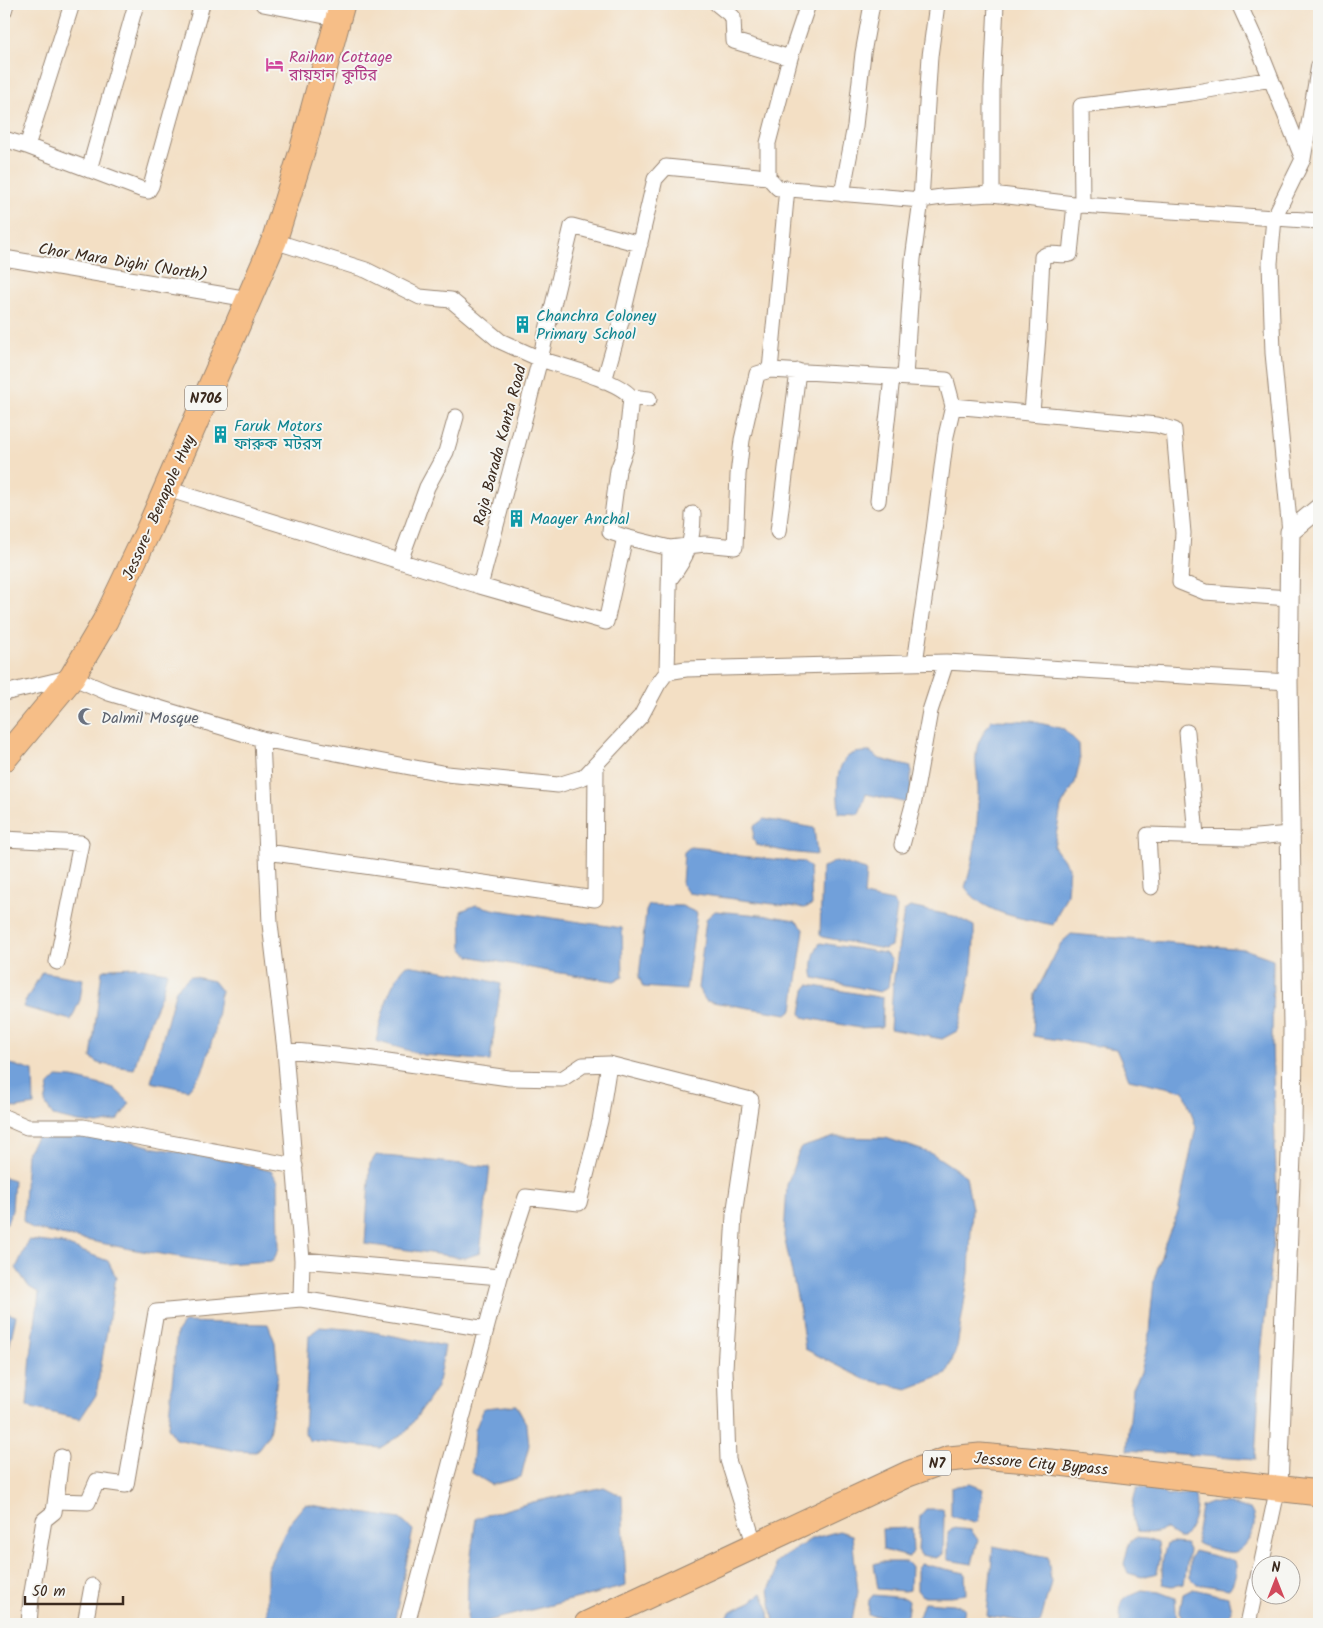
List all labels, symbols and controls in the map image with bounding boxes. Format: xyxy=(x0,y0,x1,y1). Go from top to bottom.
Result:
place label: Raihan Cottage রায়হান কুটির xyxy=(288,45,392,88)
hotel icon: Raihan Cottage রায়হান কুটির xyxy=(265,55,285,75)
street label: Chor Mara Dighi (North) xyxy=(36,237,209,288)
place label: Chanchra Coloney Primary School xyxy=(536,304,657,347)
building icon: Chanchra Coloney Primary School xyxy=(512,314,532,334)
street label: Raja Barada Kanta Road xyxy=(467,362,534,528)
road number: N706 xyxy=(185,386,227,410)
place label: Faruk Motors ফারুক মটরস xyxy=(233,414,323,457)
building icon: Faruk Motors ফারুক মটরস xyxy=(210,424,230,444)
street label: Jessore- Benapole Hwy xyxy=(116,431,203,584)
place label: Maayer Anchal xyxy=(530,507,630,532)
building icon: Maayer Anchal xyxy=(506,508,526,528)
place label: Dalmil Mosque xyxy=(101,706,199,731)
mosque icon: Dalmil Mosque xyxy=(77,707,97,727)
street label: Jessore City Bypass xyxy=(973,1446,1109,1483)
road number: N7 xyxy=(923,1450,951,1476)
north arrow xyxy=(1250,1556,1300,1606)
text: N xyxy=(1272,1557,1281,1579)
scale bar xyxy=(25,1573,122,1605)
text: 50 m xyxy=(32,1580,66,1604)

